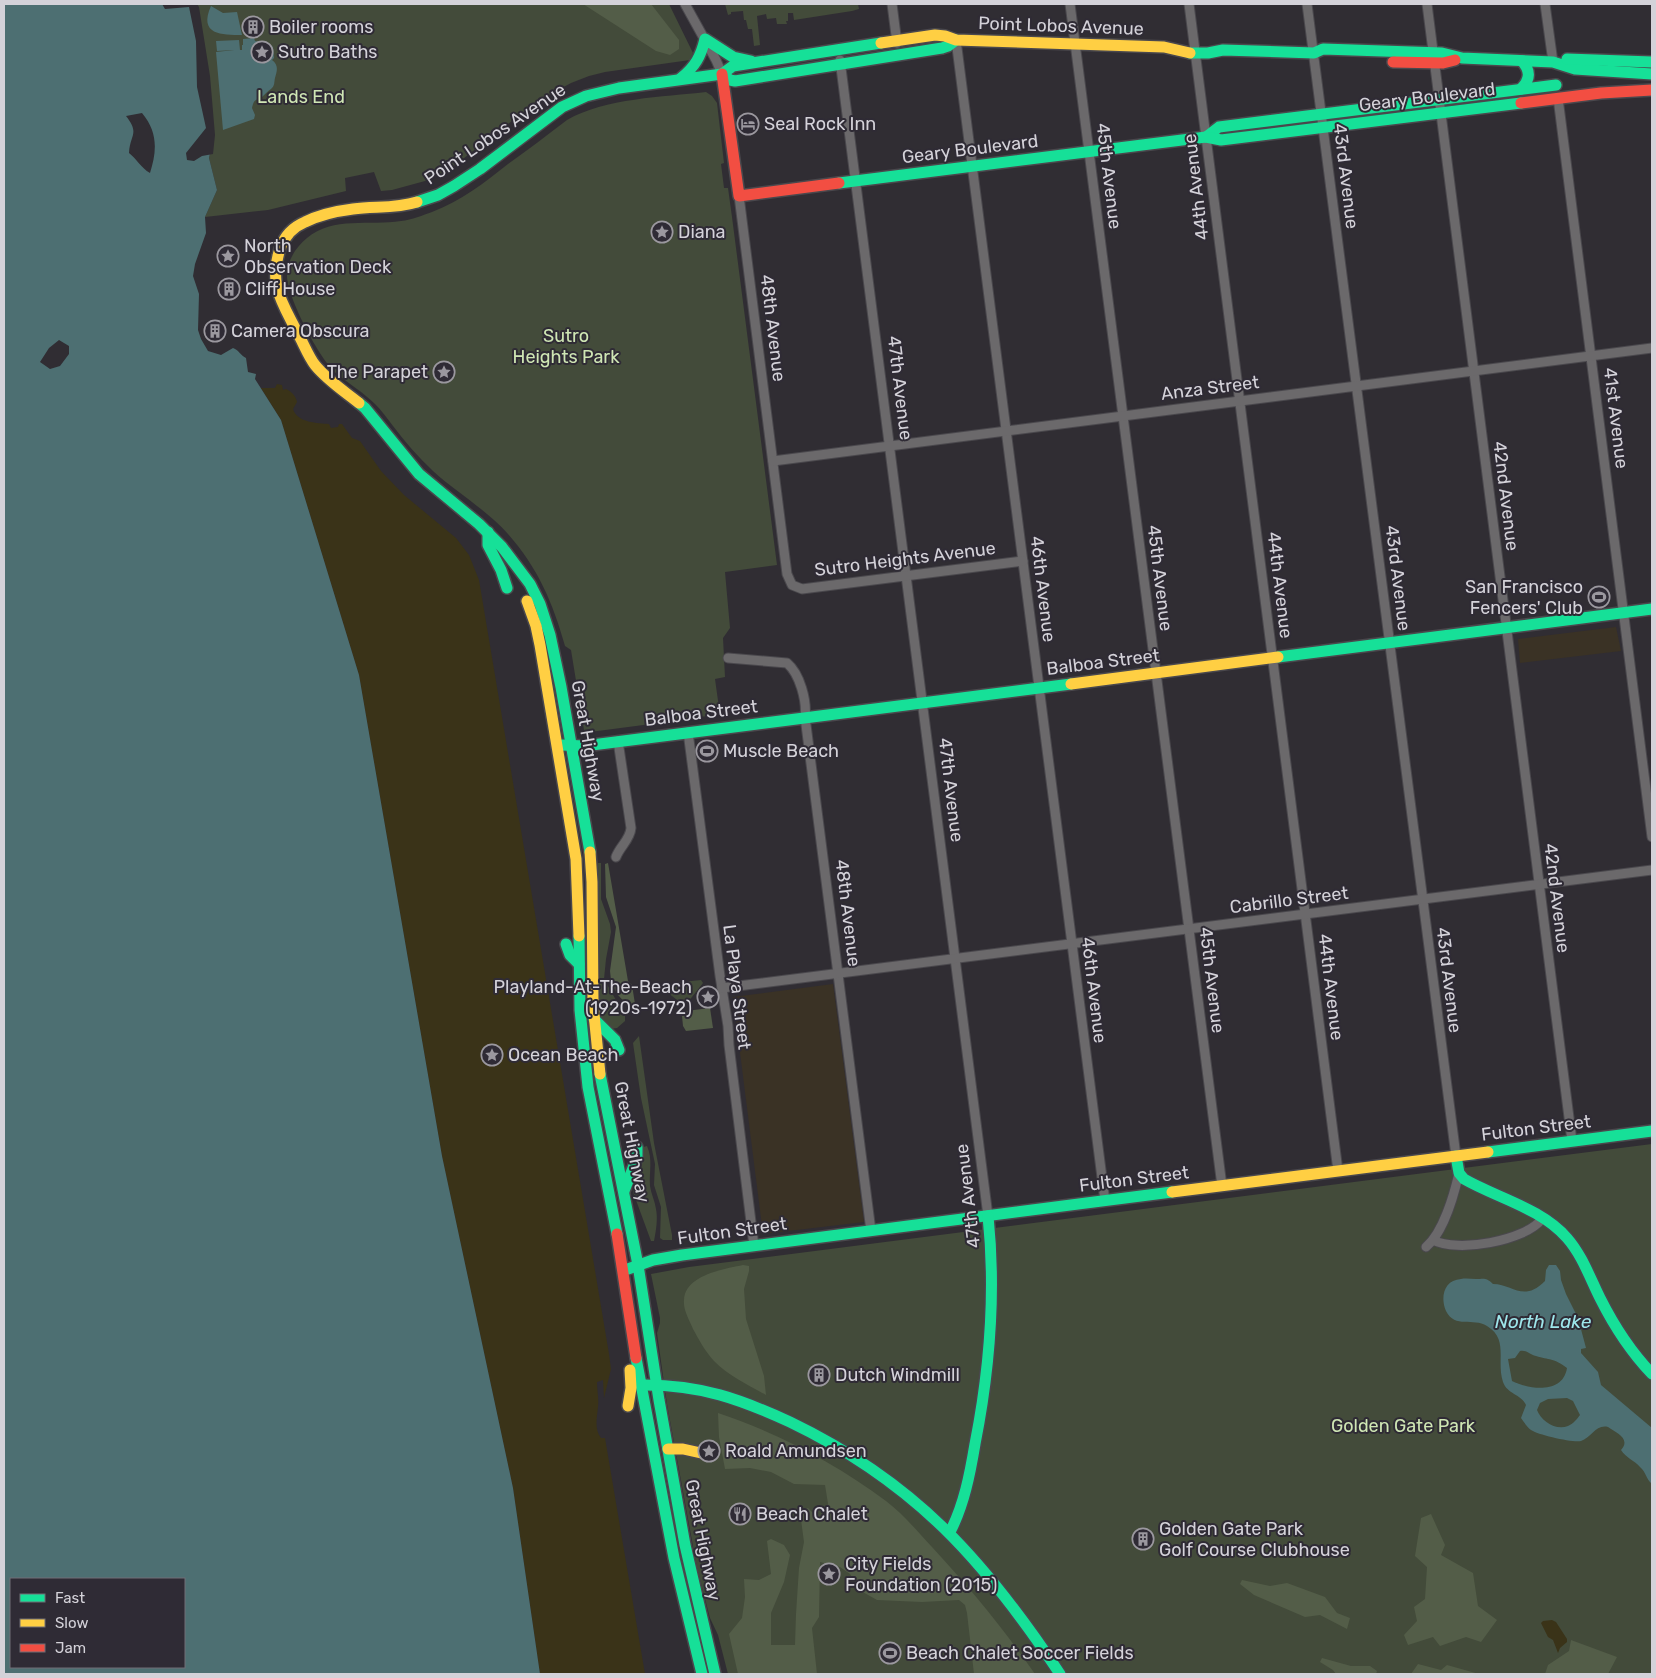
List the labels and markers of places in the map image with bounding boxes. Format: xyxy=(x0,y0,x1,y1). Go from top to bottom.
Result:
building icon: Boiler rooms xyxy=(241,15,265,39)
place label: Boiler rooms xyxy=(269,16,374,38)
place icon: Sutro Baths xyxy=(250,40,274,64)
place label: Sutro Baths xyxy=(278,41,378,63)
hotel icon: Seal Rock Inn xyxy=(736,112,760,136)
place label: Seal Rock Inn xyxy=(764,113,876,135)
place icon: Diana xyxy=(650,220,674,244)
place label: Diana xyxy=(678,221,726,243)
place label: North Observation Deck xyxy=(244,235,392,278)
place icon: North Observation Deck xyxy=(216,244,240,268)
building icon: Cliff House xyxy=(217,277,241,301)
place label: Cliff House xyxy=(245,278,335,300)
building icon: Camera Obscura xyxy=(203,319,227,343)
place label: Camera Obscura xyxy=(231,320,370,342)
place icon: The Parapet xyxy=(432,360,456,384)
place label: The Parapet xyxy=(327,361,428,383)
place label: San Francisco Fencers' Club xyxy=(1465,576,1583,619)
sports icon: San Francisco Fencers' Club xyxy=(1587,585,1611,609)
sports icon: Muscle Beach xyxy=(695,739,719,763)
place label: Muscle Beach xyxy=(723,740,839,762)
place label: Playland-At-The-Beach (1920s-1972) xyxy=(494,976,692,1019)
place icon: Playland-At-The-Beach (1920s-1972) xyxy=(696,985,720,1009)
place icon: Ocean Beach xyxy=(480,1043,504,1067)
place label: Ocean Beach xyxy=(508,1044,618,1066)
building icon: Dutch Windmill xyxy=(807,1363,831,1387)
place label: Dutch Windmill xyxy=(835,1364,960,1386)
place icon: Roald Amundsen xyxy=(697,1439,721,1463)
place label: Roald Amundsen xyxy=(725,1440,867,1462)
restaurant icon: Beach Chalet xyxy=(728,1502,752,1526)
place label: Beach Chalet xyxy=(756,1503,868,1525)
place label: Golden Gate Park Golf Course Clubhouse xyxy=(1159,1518,1350,1561)
building icon: Golden Gate Park Golf Course Clubhouse xyxy=(1131,1527,1155,1551)
place label: City Fields Foundation (2015) xyxy=(845,1553,997,1596)
place icon: City Fields Foundation (2015) xyxy=(817,1562,841,1586)
sports icon: Beach Chalet Soccer Fields xyxy=(878,1641,902,1665)
place label: Beach Chalet Soccer Fields xyxy=(906,1642,1134,1664)

